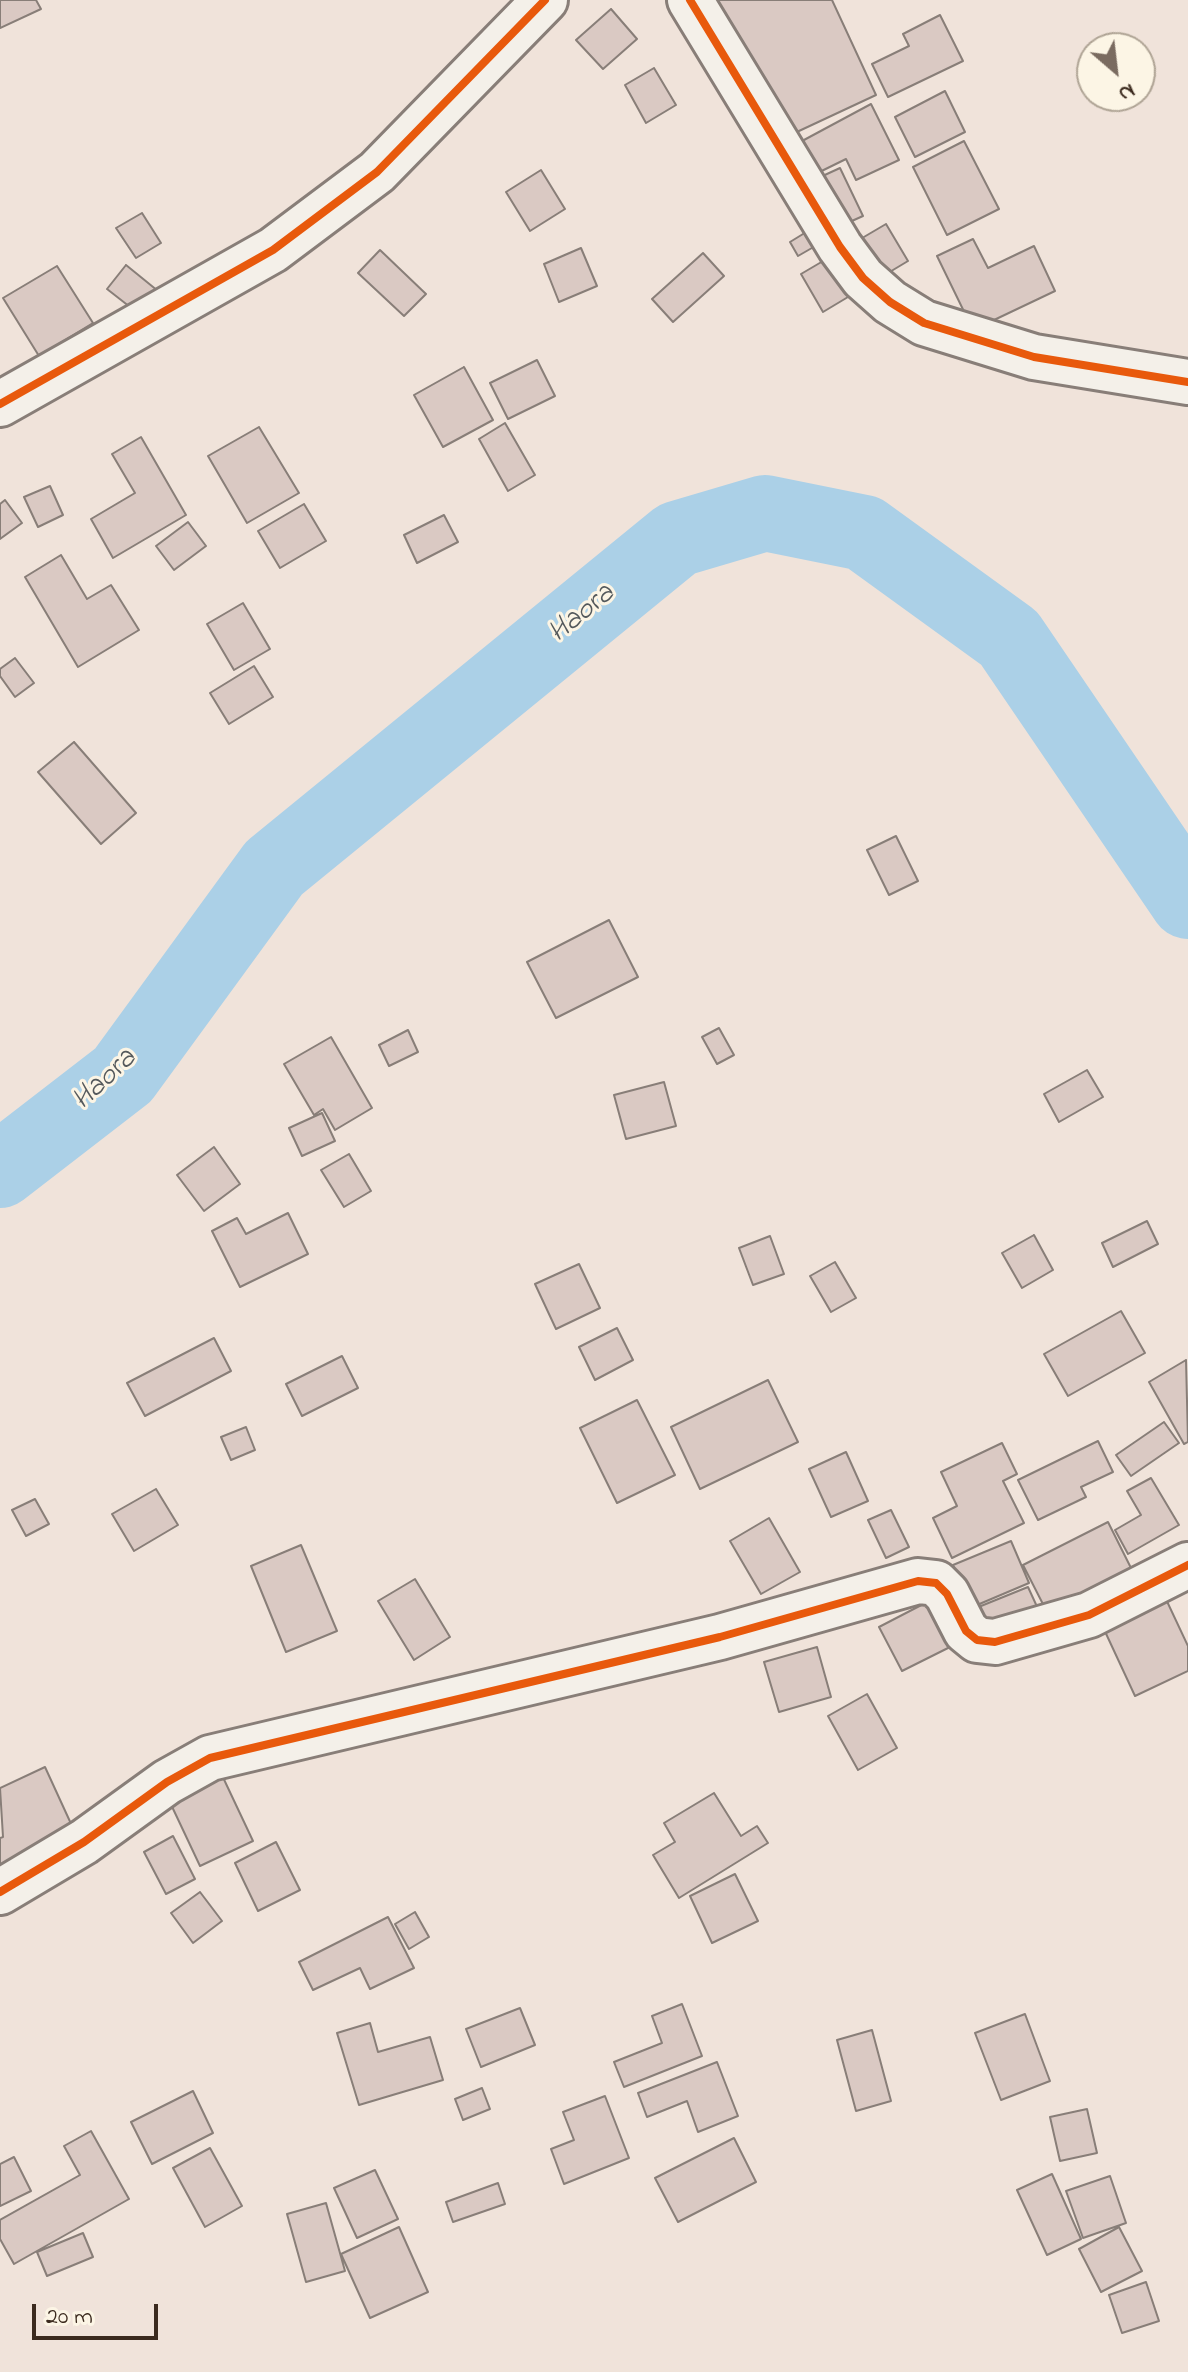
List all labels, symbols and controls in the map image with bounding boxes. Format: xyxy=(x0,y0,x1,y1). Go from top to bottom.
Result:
north arrow xyxy=(1076,32,1156,112)
text: N xyxy=(1112,74,1140,109)
water label: Haora xyxy=(543,577,623,653)
water label: Haora xyxy=(66,1042,146,1120)
scale bar xyxy=(36,2288,162,2338)
text: 20 m xyxy=(46,2300,93,2335)

